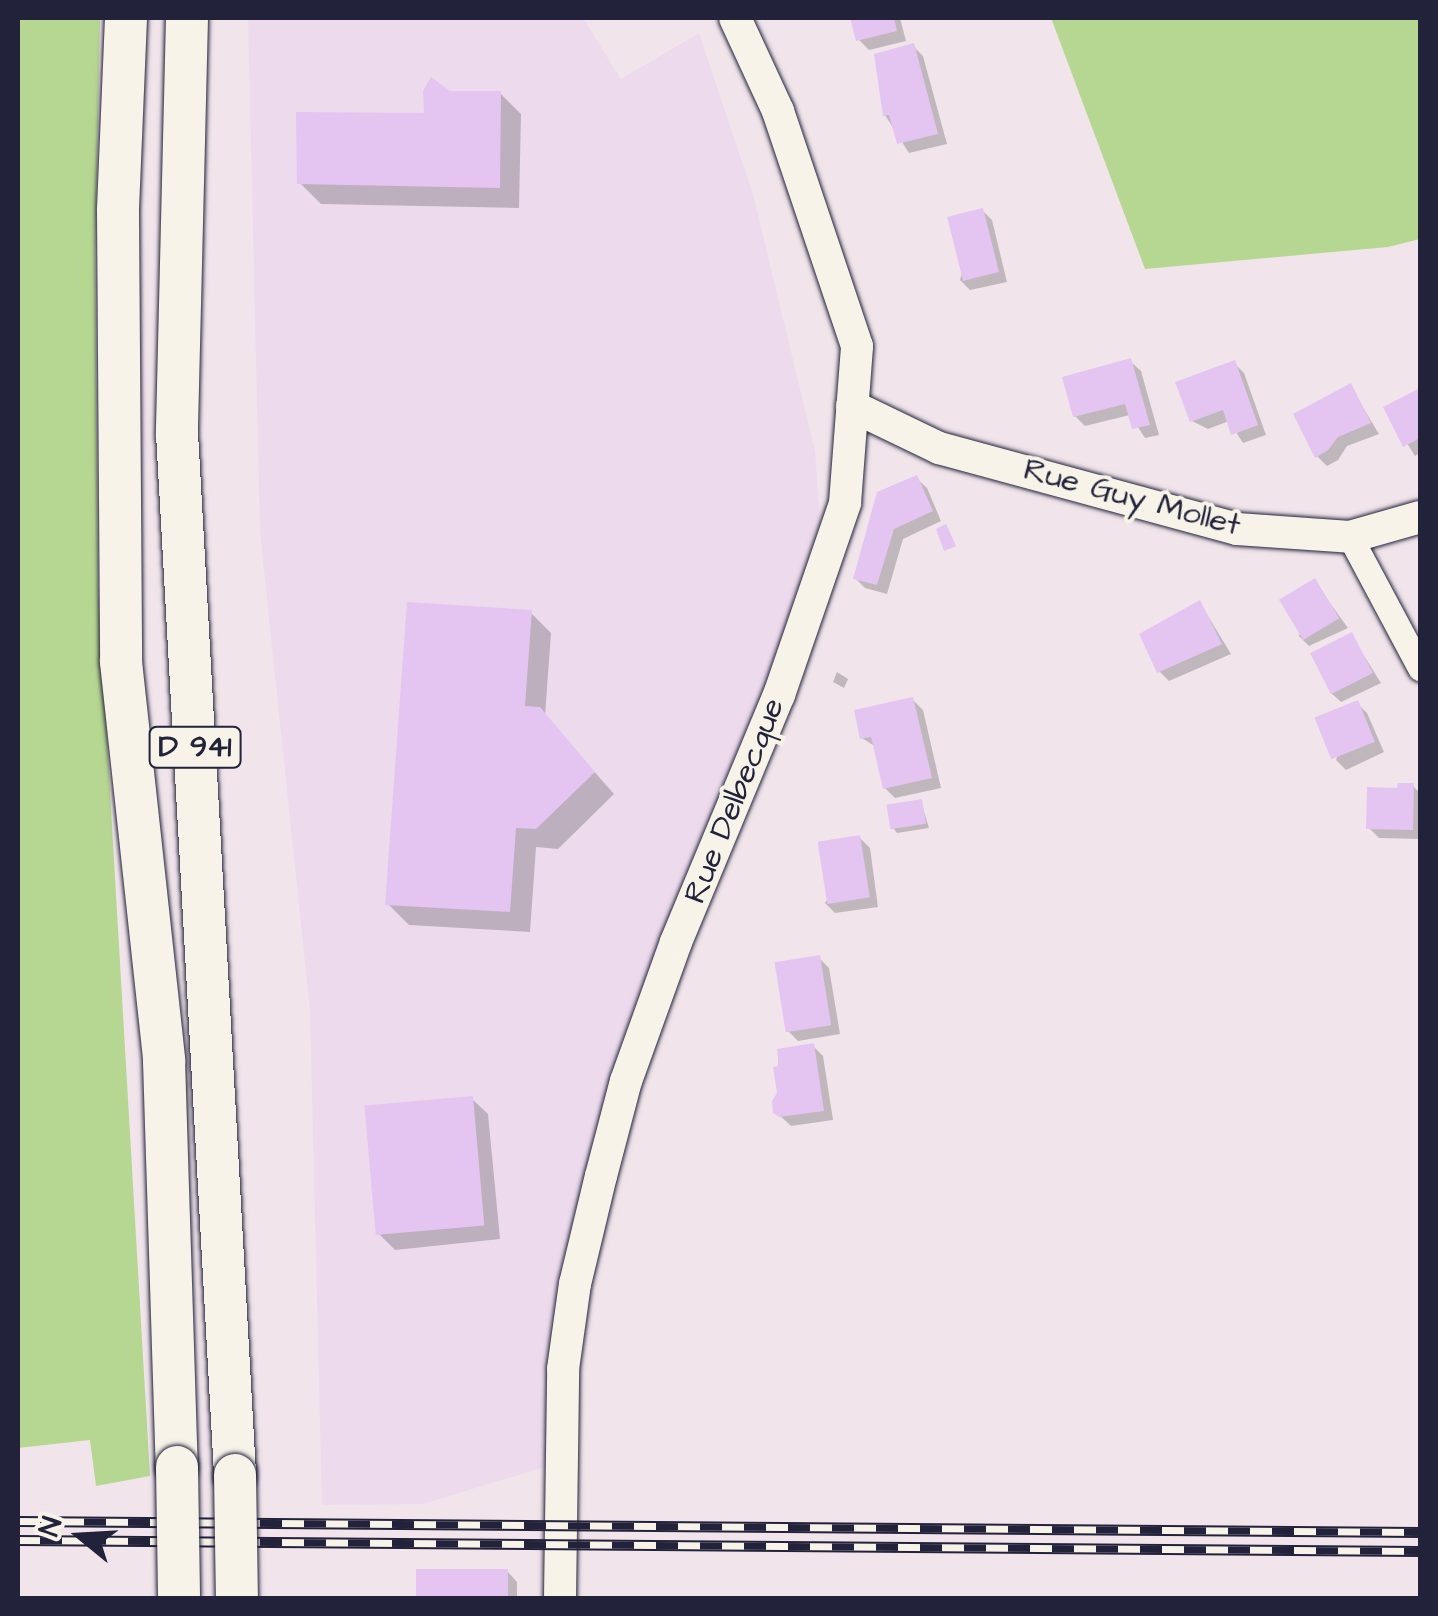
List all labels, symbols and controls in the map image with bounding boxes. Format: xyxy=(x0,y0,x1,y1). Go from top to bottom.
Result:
street label: Rue Guy Mollet xyxy=(1019,451,1245,545)
street label: Rue Delbecque xyxy=(676,693,794,909)
road number: D 941 xyxy=(148,722,242,772)
north arrow xyxy=(30,1486,130,1586)
text: N xyxy=(30,1512,72,1541)

